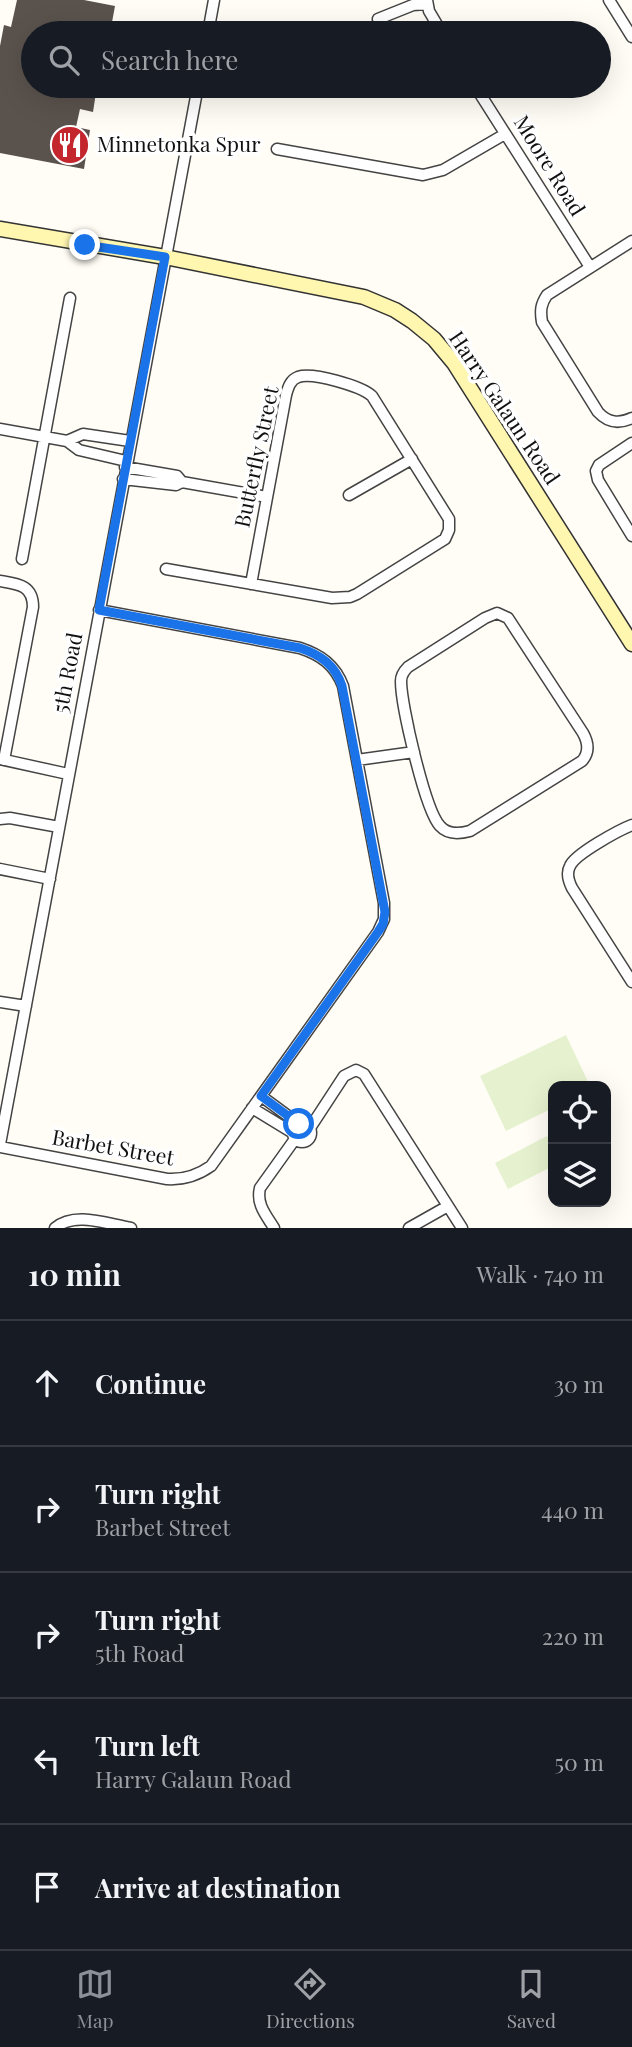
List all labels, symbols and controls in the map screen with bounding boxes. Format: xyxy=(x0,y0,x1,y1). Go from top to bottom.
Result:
search box xyxy=(21,21,611,98)
icon: search xyxy=(45,41,83,79)
text: Search here xyxy=(101,42,238,77)
street label: Moore Road xyxy=(509,109,593,220)
restaurant icon: Minnetonka Spur xyxy=(49,124,91,166)
place label: Minnetonka Spur xyxy=(97,129,261,157)
route end xyxy=(69,229,100,260)
street label: Harry Galaun Road xyxy=(444,325,567,489)
street label: Butterfly Street xyxy=(226,383,284,530)
street label: 5th Road xyxy=(45,630,88,715)
map controls xyxy=(548,1081,611,1207)
button: locate xyxy=(548,1081,611,1144)
route start xyxy=(283,1108,314,1139)
street label: Barbet Street xyxy=(50,1122,177,1171)
button: layers xyxy=(548,1144,611,1207)
text: 10 min xyxy=(28,1254,121,1294)
text: Walk · 740 m xyxy=(477,1258,604,1289)
icon: ahead xyxy=(28,1364,66,1402)
text: Continue xyxy=(95,1366,206,1401)
text: 30 m xyxy=(554,1368,604,1399)
text: Turn right xyxy=(95,1476,221,1511)
icon: right xyxy=(28,1490,66,1528)
text: 440 m xyxy=(541,1494,604,1525)
text: Barbet Street xyxy=(95,1511,230,1542)
text: Turn right xyxy=(95,1602,221,1637)
icon: right xyxy=(28,1616,66,1654)
text: 220 m xyxy=(542,1620,604,1651)
text: 5th Road xyxy=(95,1637,184,1668)
text: Turn left xyxy=(95,1728,200,1763)
icon: left xyxy=(28,1742,66,1780)
text: 50 m xyxy=(555,1746,604,1777)
text: Harry Galaun Road xyxy=(95,1763,292,1794)
icon: arrive xyxy=(28,1868,66,1906)
text: Arrive at destination xyxy=(95,1870,341,1905)
tab: Map xyxy=(76,1965,114,2033)
tab: Directions xyxy=(266,1965,355,2033)
tab: Saved xyxy=(507,1965,556,2033)

